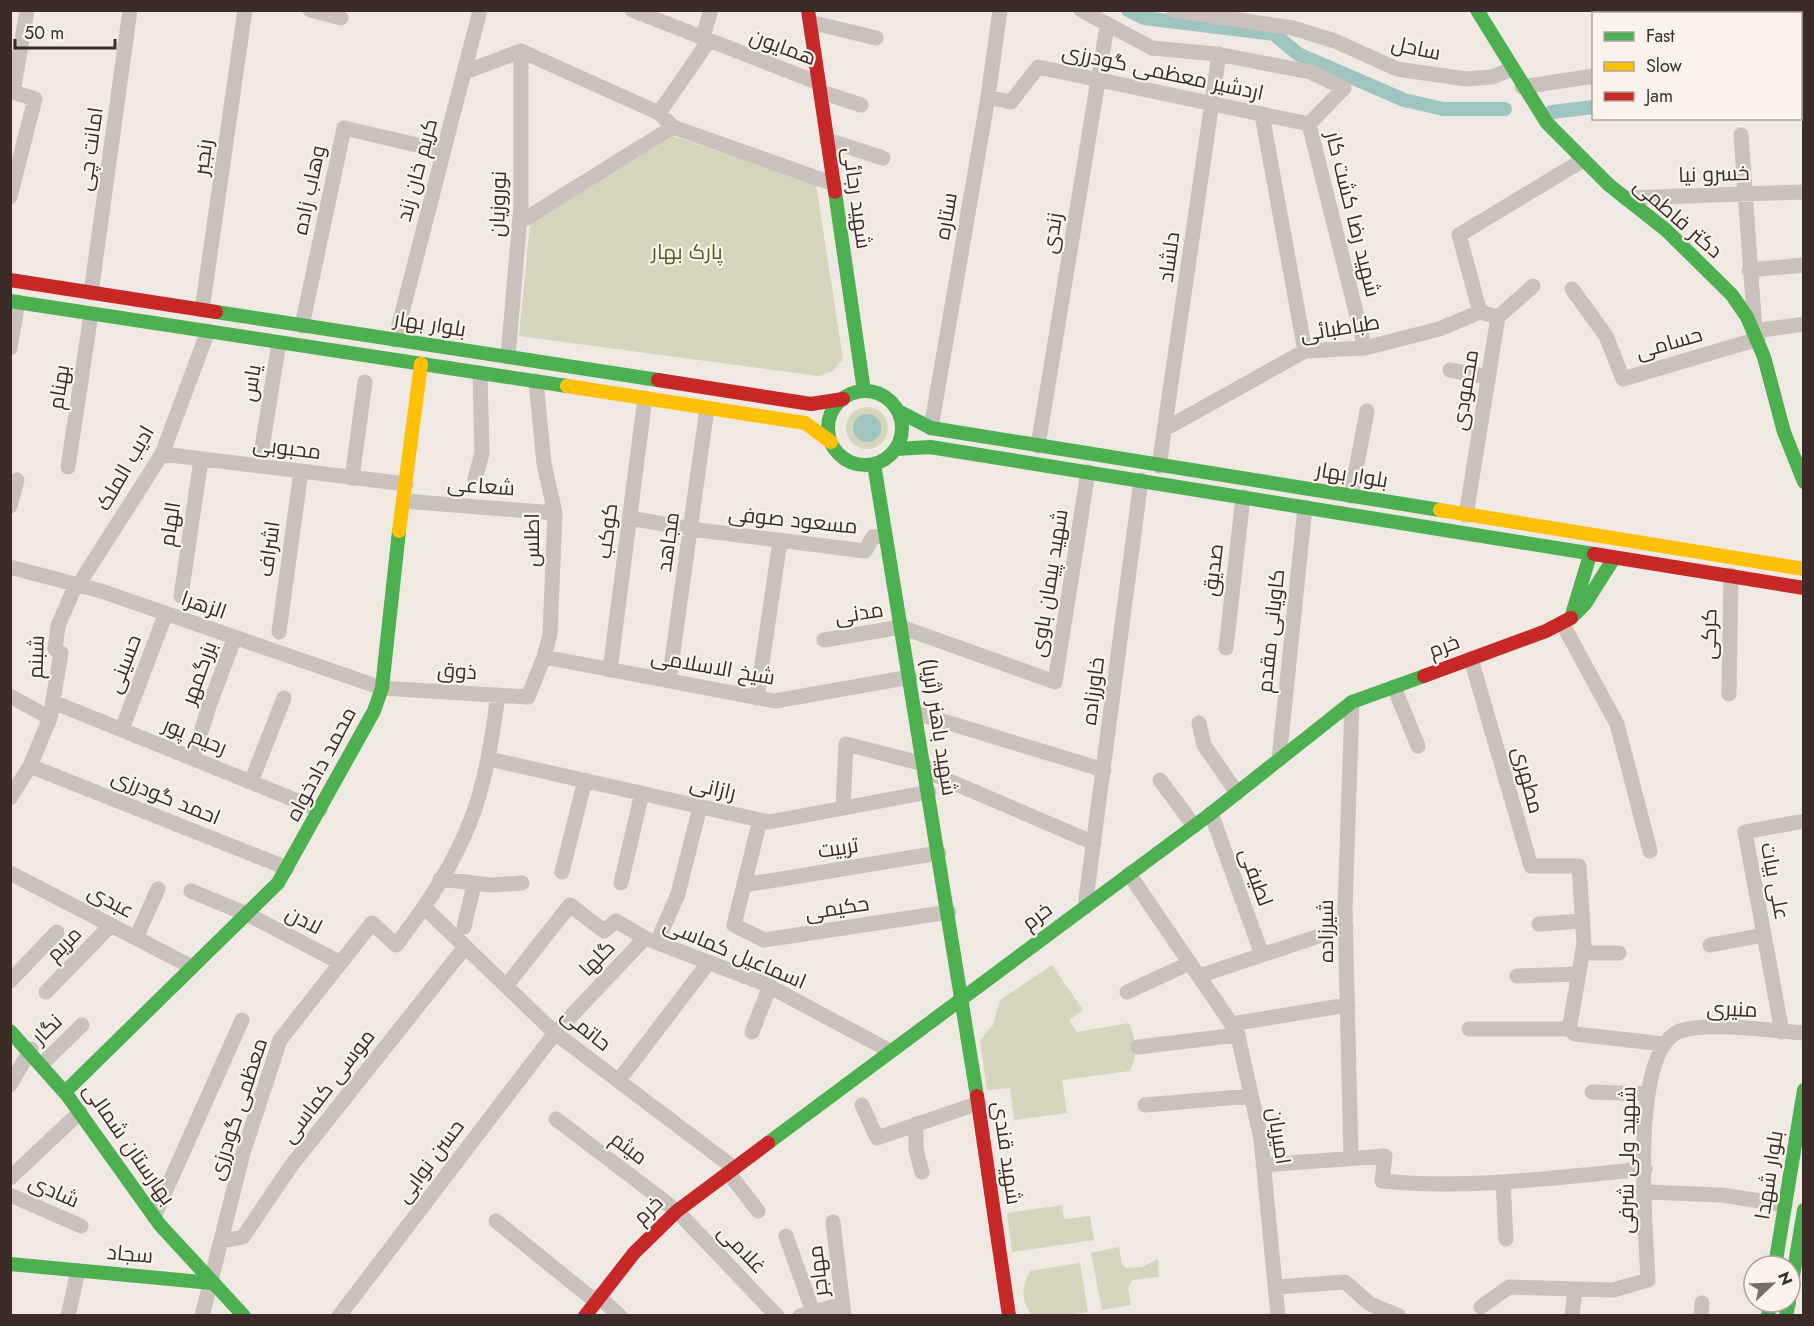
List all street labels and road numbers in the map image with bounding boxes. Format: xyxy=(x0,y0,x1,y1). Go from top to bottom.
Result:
street label: همایون xyxy=(746,21,820,73)
street label: ساحل xyxy=(1388,28,1444,68)
street label: اردشیر معظمی گودرزی xyxy=(1059,36,1267,108)
street label: امانت چی xyxy=(69,105,111,193)
street label: کریم خان زند xyxy=(389,115,445,225)
street label: شهید رضا کشت کار xyxy=(1318,127,1388,300)
street label: رنجبر xyxy=(185,137,220,178)
street label: وهاب زاده xyxy=(285,142,333,238)
street label: شهید رجائی xyxy=(835,145,879,251)
street label: خسرو نیا xyxy=(1678,158,1750,190)
street label: نوروزیان xyxy=(482,170,514,238)
street label: دکتر فاطمی xyxy=(1627,171,1729,265)
street label: ستاره xyxy=(927,190,965,242)
street label: زندی xyxy=(1034,210,1070,256)
street label: دلشاد xyxy=(1151,230,1187,284)
street label: بلوار بهار xyxy=(391,303,468,345)
street label: طباطبائی xyxy=(1298,307,1382,349)
street label: حسامی xyxy=(1632,319,1706,367)
street label: محمودی xyxy=(1444,347,1486,433)
street label: بهنام xyxy=(41,362,77,412)
street label: یاس xyxy=(233,362,269,404)
street label: ادیب الملک xyxy=(88,420,162,516)
street label: محبوبی xyxy=(251,429,323,467)
street label: بلوار بهار xyxy=(1313,454,1390,496)
street label: شعاعی xyxy=(446,469,516,503)
street label: مسعود صوفی xyxy=(727,498,859,542)
street label: الهام xyxy=(152,500,188,548)
street label: کوکب xyxy=(589,502,625,560)
street label: شهید پیمان باوی xyxy=(1022,507,1076,659)
street label: مجاهد xyxy=(649,510,687,574)
street label: اطلس xyxy=(517,513,547,567)
street label: اشراف xyxy=(250,519,288,579)
street label: صدیق xyxy=(1195,542,1231,598)
street label: کاویانی مقدم xyxy=(1250,568,1292,694)
street label: الزهرا xyxy=(177,583,231,627)
street label: مدنی xyxy=(833,594,885,632)
street label: کرکی xyxy=(1694,608,1724,660)
street label: خرم xyxy=(1424,627,1464,665)
street label: حسینی xyxy=(99,630,149,698)
street label: شبنم xyxy=(20,635,52,679)
street label: بزرگمهر xyxy=(173,637,224,710)
street label: شیخ الاسلامی xyxy=(648,641,778,693)
street label: ذوق xyxy=(436,655,478,687)
street label: خاورزاده xyxy=(1074,655,1112,727)
street label: شهید باهنر (ثریا) xyxy=(913,656,965,798)
street label: محمد دادخواه xyxy=(278,702,364,826)
street label: رحیم پور xyxy=(158,709,232,762)
street label: مطهری xyxy=(1505,743,1551,817)
street label: احمد گودرزی xyxy=(107,761,225,833)
street label: رازانی xyxy=(687,768,739,808)
street label: تربیت xyxy=(815,830,861,866)
street label: علی بیات xyxy=(1753,840,1797,922)
street label: لطیفی xyxy=(1232,844,1280,910)
street label: عبدی xyxy=(82,876,140,926)
street label: حکیمی xyxy=(803,888,871,928)
street label: خرم xyxy=(1016,895,1058,937)
street label: لادن xyxy=(280,898,328,942)
street label: شیرزاده xyxy=(1311,899,1341,963)
street label: اسماعیل کماسی xyxy=(659,909,811,997)
street label: مریم xyxy=(40,920,88,968)
street label: گلها xyxy=(572,933,622,983)
street label: منیری xyxy=(1706,993,1758,1025)
street label: حاتمی xyxy=(555,1000,617,1058)
street label: نگار xyxy=(24,1007,69,1052)
street label: موسی کماسی xyxy=(274,1023,382,1149)
street label: معظمی گودرزی xyxy=(201,1034,275,1184)
street label: بهارستان شمالی xyxy=(76,1077,182,1211)
street label: شهید ولی شرفی xyxy=(1611,1086,1643,1234)
street label: شهید قندی xyxy=(985,1099,1029,1207)
street label: امیریان xyxy=(1260,1105,1298,1167)
street label: حسن نوابی xyxy=(389,1113,471,1209)
street label: میثم xyxy=(604,1124,654,1172)
street label: بلوار شهدا xyxy=(1747,1128,1791,1222)
street label: شادی xyxy=(24,1167,84,1215)
street label: خرم xyxy=(626,1188,670,1232)
street label: غلامی xyxy=(711,1218,773,1280)
street label: سجاد xyxy=(106,1237,154,1271)
street label: مهاجر xyxy=(800,1244,836,1299)

